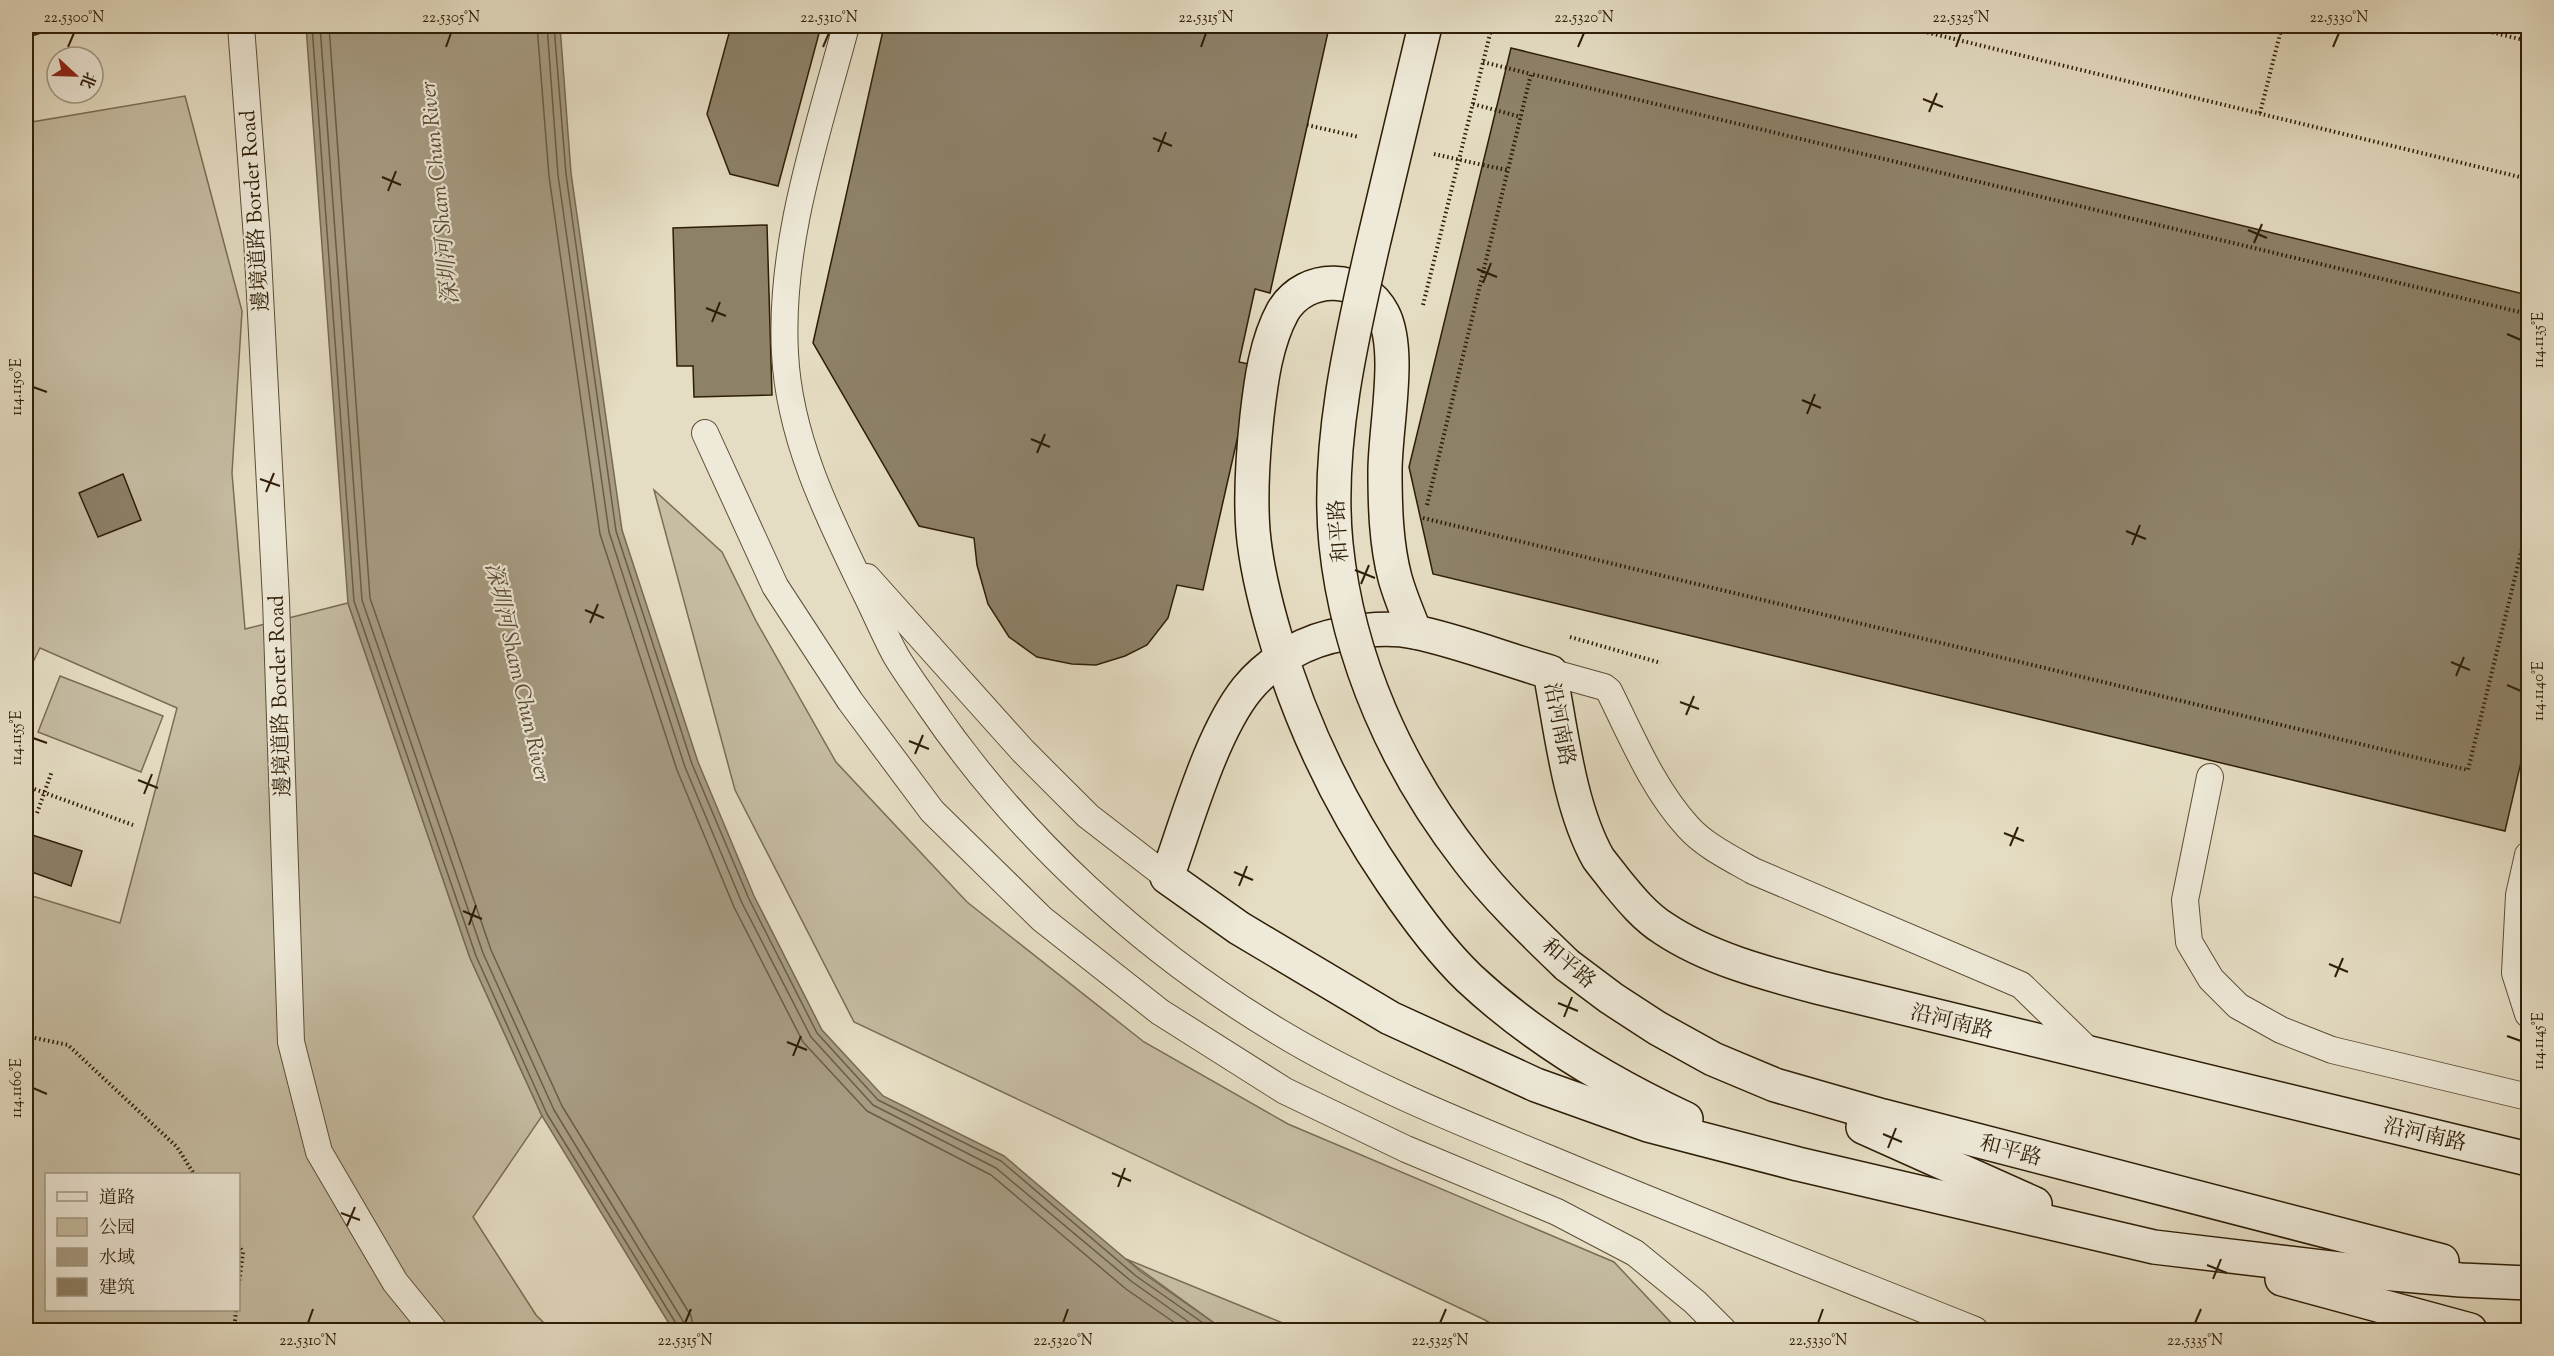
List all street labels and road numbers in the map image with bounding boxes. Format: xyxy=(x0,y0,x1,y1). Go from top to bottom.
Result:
street label: 邊境道路 Border Road xyxy=(234,109,278,313)
street label: 和平路 xyxy=(1323,498,1357,563)
street label: 邊境道路 Border Road xyxy=(262,594,300,797)
street label: 沿河南路 xyxy=(1535,680,1581,768)
street label: 和平路 xyxy=(1534,933,1601,996)
street label: 沿河南路 xyxy=(1907,998,1996,1048)
street label: 沿河南路 xyxy=(2380,1112,2469,1160)
street label: 和平路 xyxy=(1976,1129,2045,1175)

